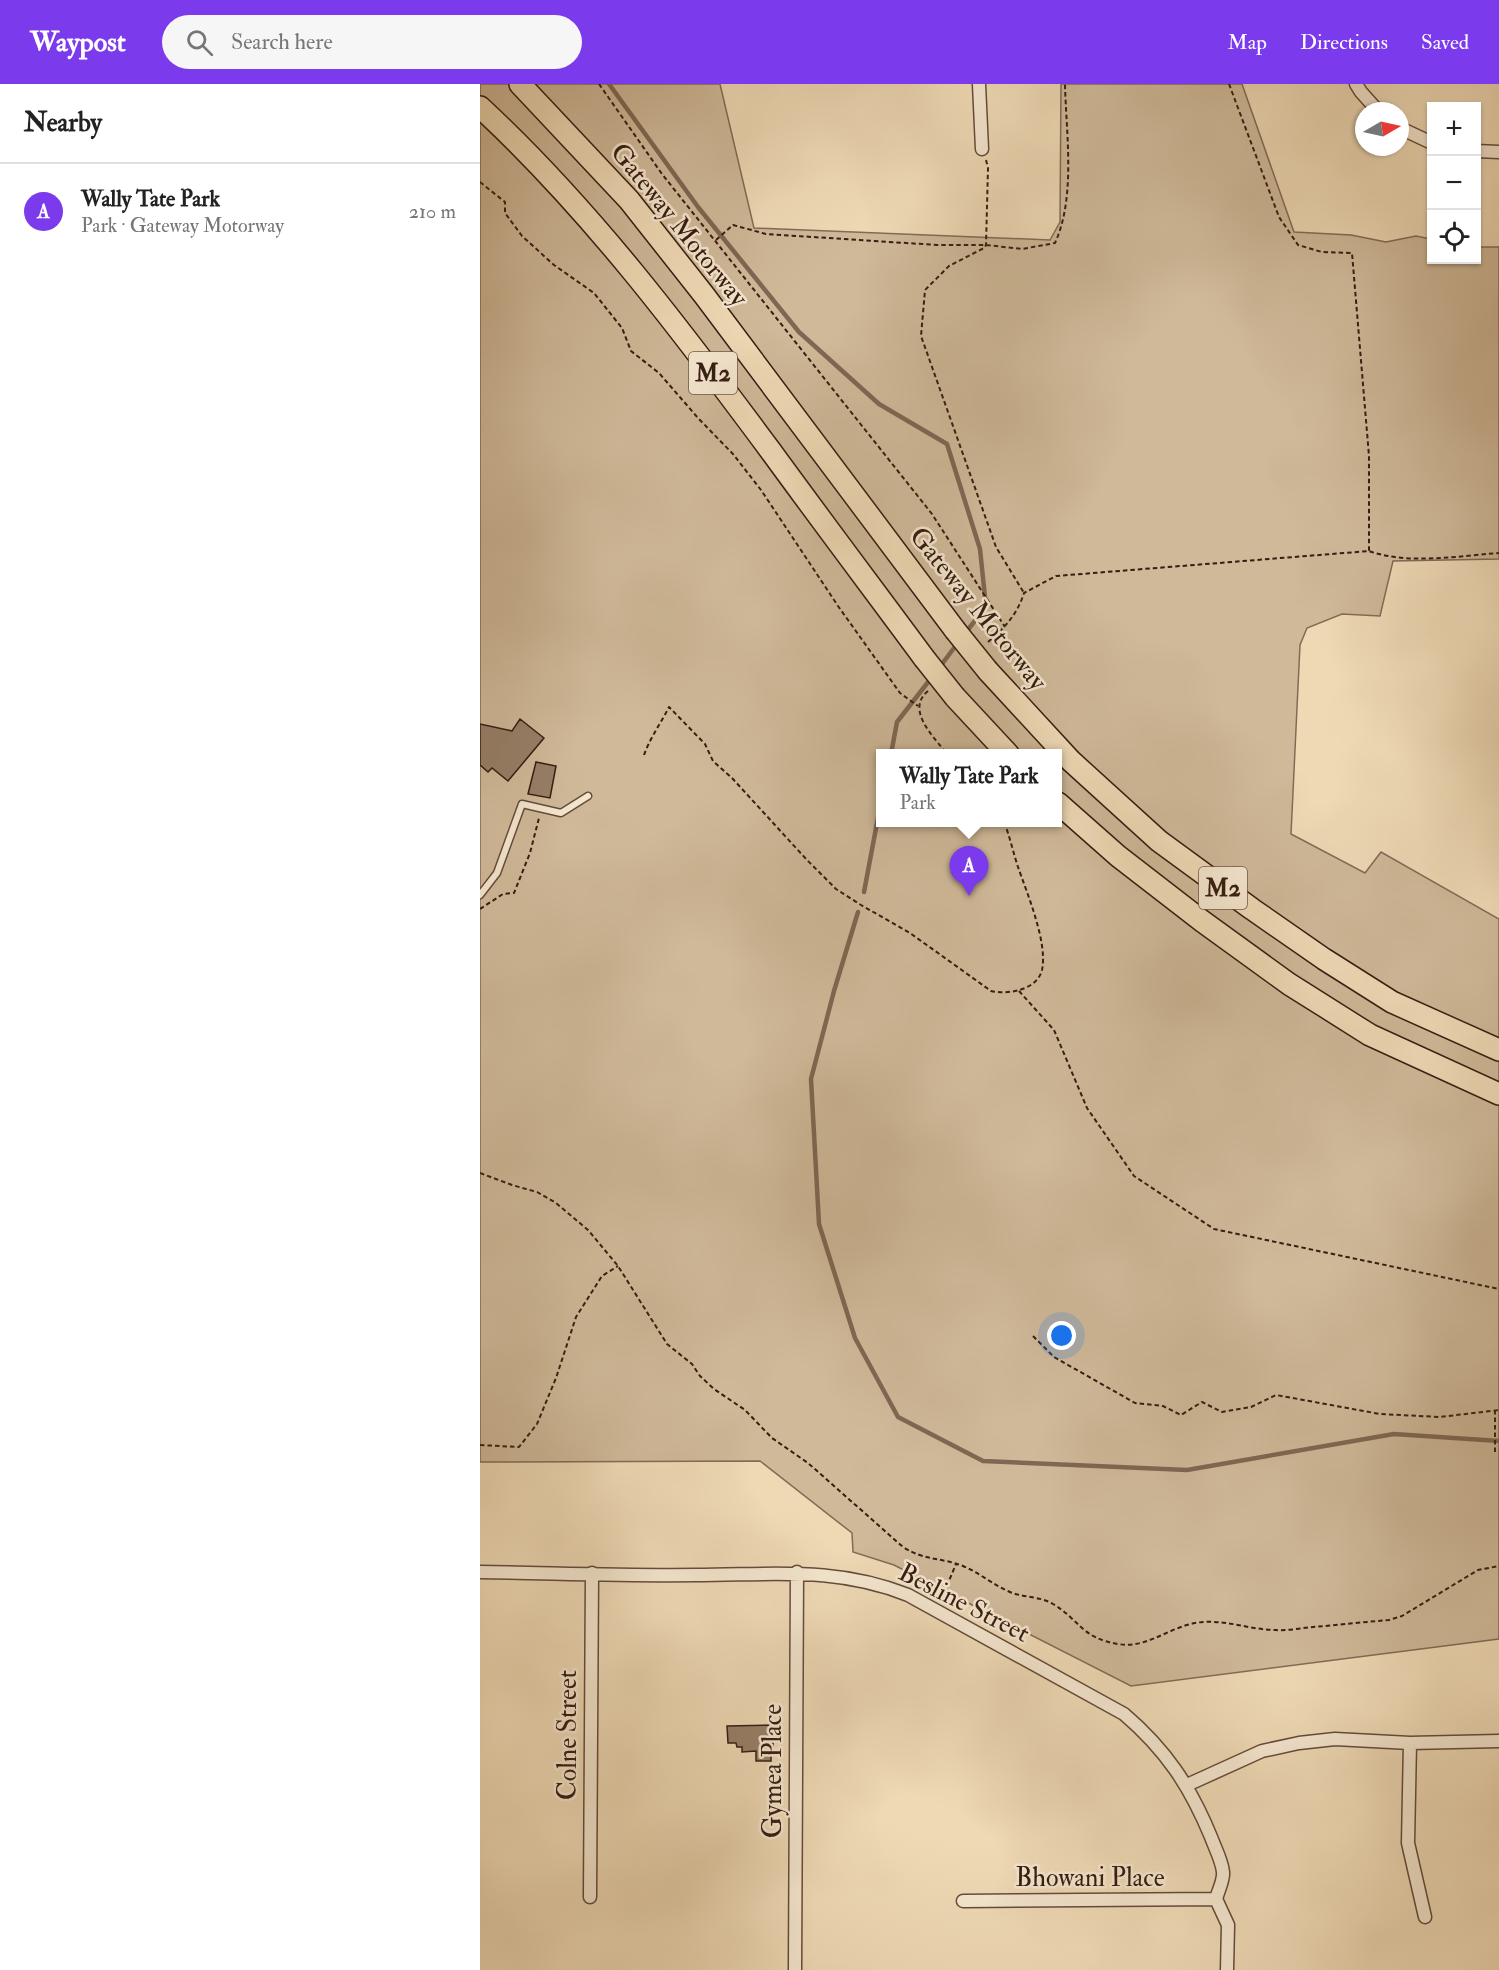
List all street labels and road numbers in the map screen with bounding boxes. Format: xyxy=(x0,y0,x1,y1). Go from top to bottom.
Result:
street label: Gateway Motorway xyxy=(603,137,755,313)
road number: M2 xyxy=(689,352,737,394)
street label: Gateway Motorway xyxy=(902,521,1054,697)
road number: M2 xyxy=(1199,867,1247,909)
street label: Besline Street xyxy=(893,1556,1035,1650)
street label: Colne Street xyxy=(552,1670,584,1800)
street label: Gymea Place xyxy=(757,1704,789,1838)
street label: Bhowani Place xyxy=(1015,1862,1165,1894)

